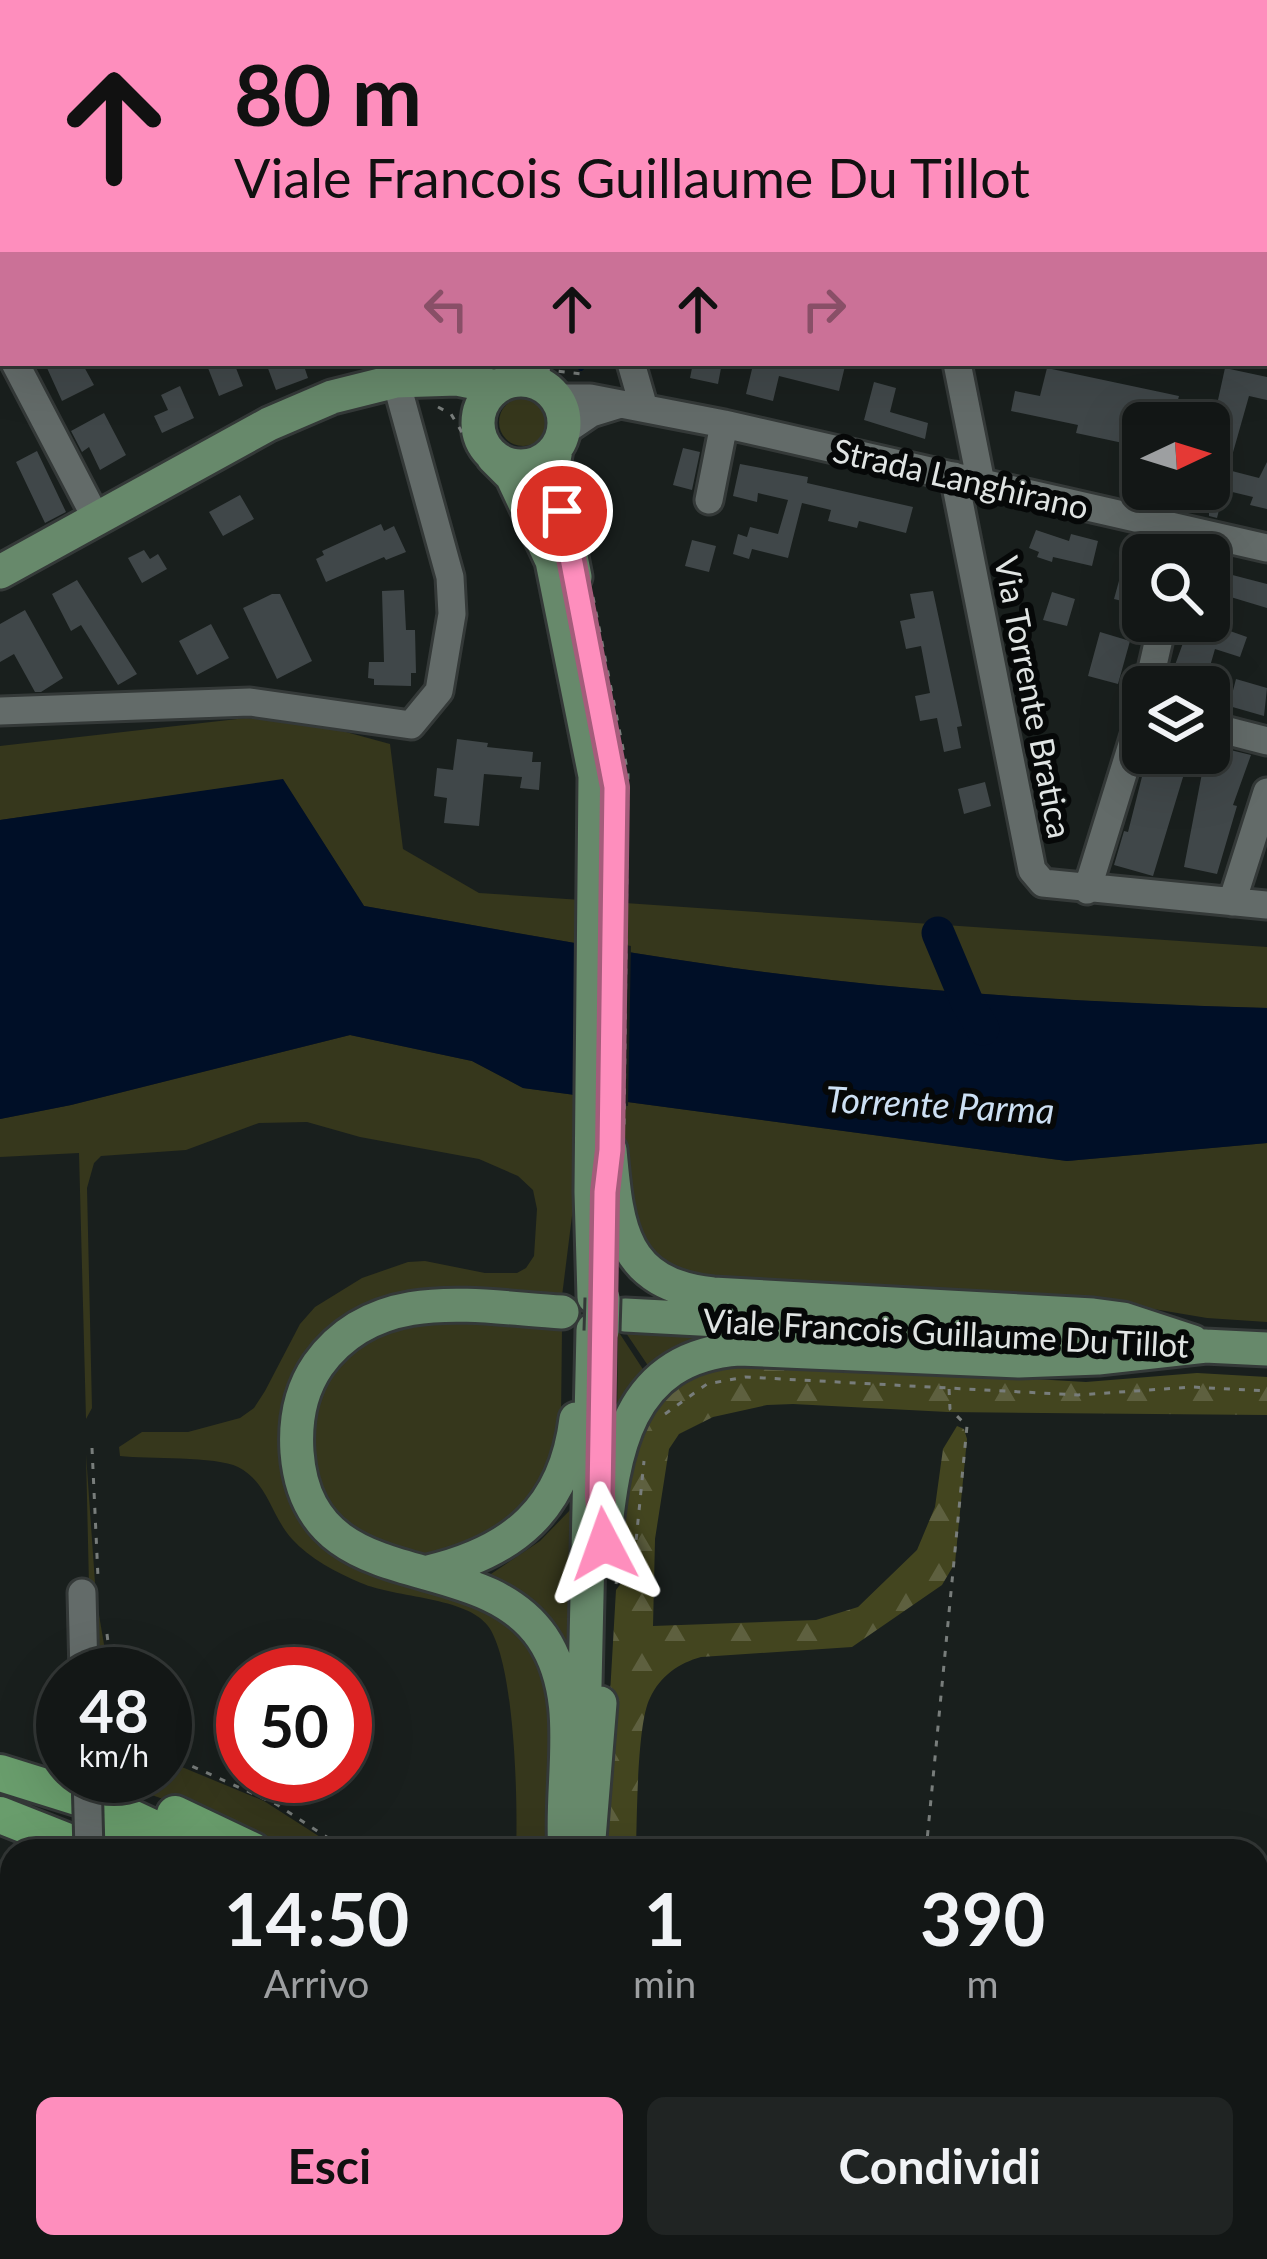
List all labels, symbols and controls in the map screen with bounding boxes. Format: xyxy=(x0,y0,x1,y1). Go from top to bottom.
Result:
text: 80 m xyxy=(234,43,422,144)
icon: ahead xyxy=(36,48,192,204)
text: Viale Francois Guillaume Du Tillot xyxy=(234,145,1030,210)
icon: left xyxy=(413,276,479,342)
icon: ahead xyxy=(539,276,605,342)
icon: ahead xyxy=(665,276,731,342)
icon: right xyxy=(791,276,857,342)
north arrow xyxy=(1122,402,1230,510)
map controls xyxy=(1122,402,1230,774)
street label: Strada Langhirano xyxy=(829,429,1093,527)
pin xyxy=(511,460,613,562)
icon: arrive xyxy=(529,478,595,544)
button: search xyxy=(1122,534,1230,642)
street label: Via Torrente Bratica xyxy=(987,553,1081,841)
button: layers xyxy=(1122,666,1230,774)
water label: Torrente Parma xyxy=(825,1076,1055,1132)
street label: Viale Francois Guillaume Du Tillot xyxy=(702,1299,1190,1365)
position arrow xyxy=(541,1481,667,1607)
speed limit sign: 50 xyxy=(216,1647,372,1803)
text: 48 xyxy=(79,1674,149,1746)
text: km/h xyxy=(79,1737,149,1773)
text: 14:50 xyxy=(224,1875,409,1961)
text: 1 xyxy=(644,1875,686,1961)
text: 390 xyxy=(920,1875,1045,1961)
text: Arrivo xyxy=(264,1960,369,2006)
text: min xyxy=(633,1960,696,2006)
text: m xyxy=(967,1960,999,2006)
button: Esci xyxy=(36,2097,623,2235)
button: Condividi xyxy=(647,2097,1233,2235)

